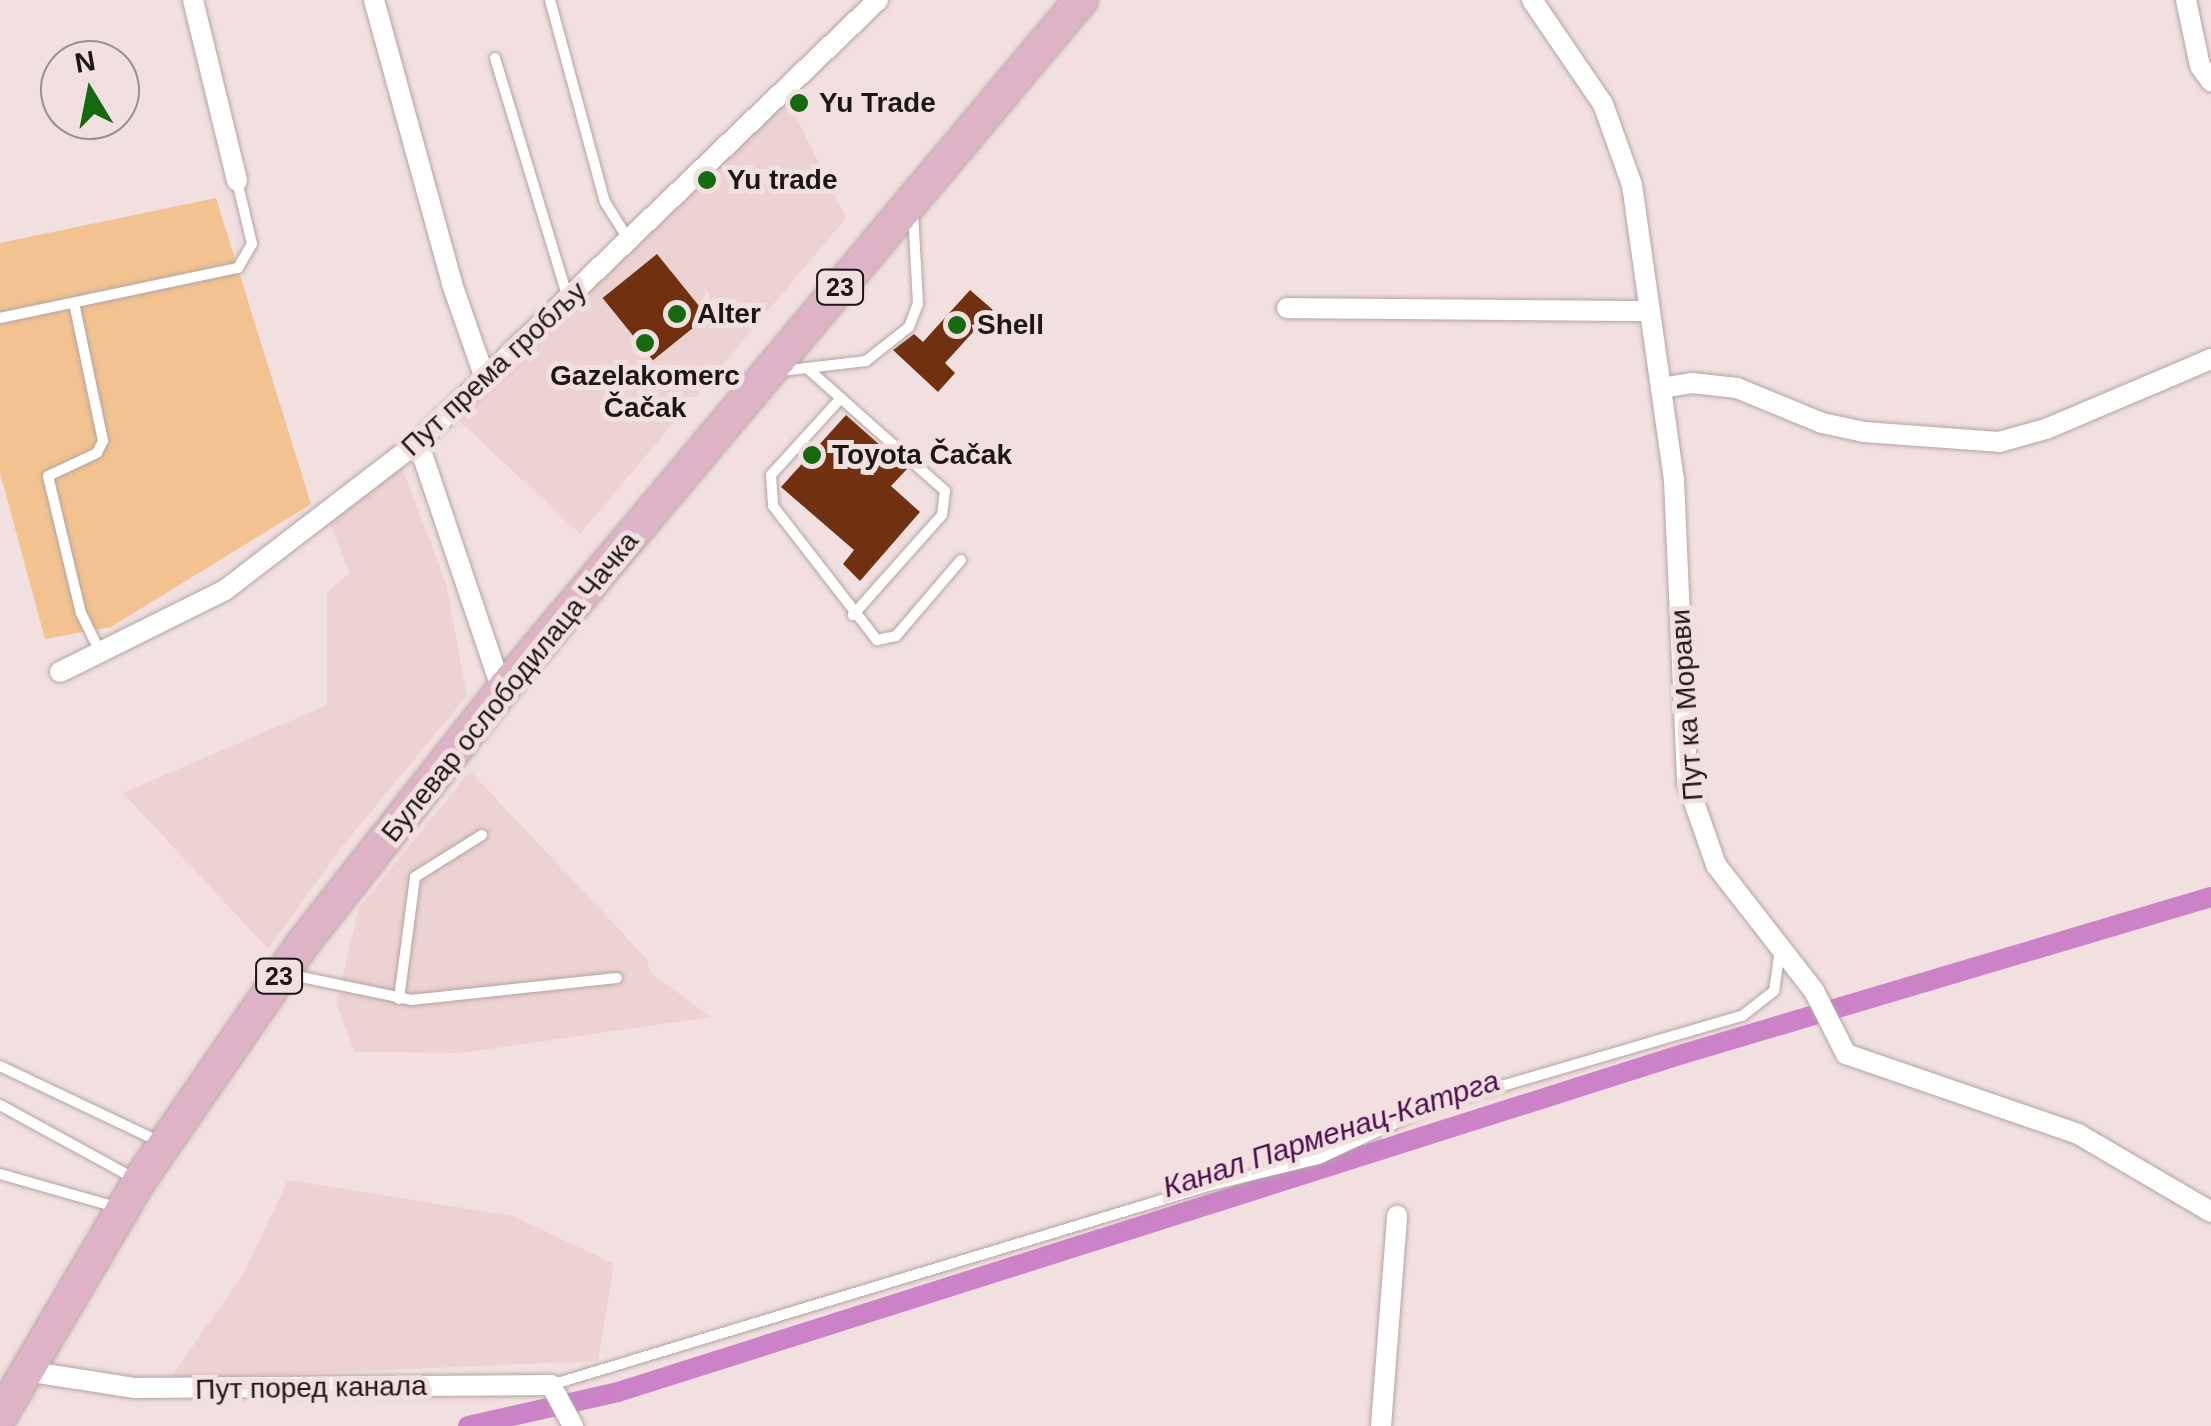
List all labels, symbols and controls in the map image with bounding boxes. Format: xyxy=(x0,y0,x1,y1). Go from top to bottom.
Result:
north arrow xyxy=(40,40,140,140)
text: N xyxy=(72,45,98,79)
place label: Yu Trade xyxy=(819,86,936,120)
marker: Yu Trade xyxy=(788,92,810,114)
place label: Yu trade xyxy=(727,163,837,197)
marker: Yu trade xyxy=(696,169,718,191)
road number: 23 xyxy=(815,267,865,307)
street label: Пут према гробљу xyxy=(395,275,593,463)
place label: Alter xyxy=(697,297,761,331)
marker: Alter xyxy=(666,303,688,325)
place label: Shell xyxy=(977,308,1044,342)
marker: Shell xyxy=(946,314,968,336)
marker: Gazelakomerc Čačak xyxy=(634,332,656,354)
place label: Gazelakomerc Čačak xyxy=(550,359,740,425)
place label: Toyota Čačak xyxy=(832,438,1012,472)
marker: Toyota Čačak xyxy=(801,444,823,466)
street label: Булевар ослободилаца Чачка xyxy=(374,525,646,849)
street label: Пут ка Морави xyxy=(1664,608,1710,802)
road number: 23 xyxy=(254,956,304,996)
water label: Канал Парменац-Катрга xyxy=(1158,1063,1504,1205)
street label: Пут поред канала xyxy=(195,1369,427,1407)

